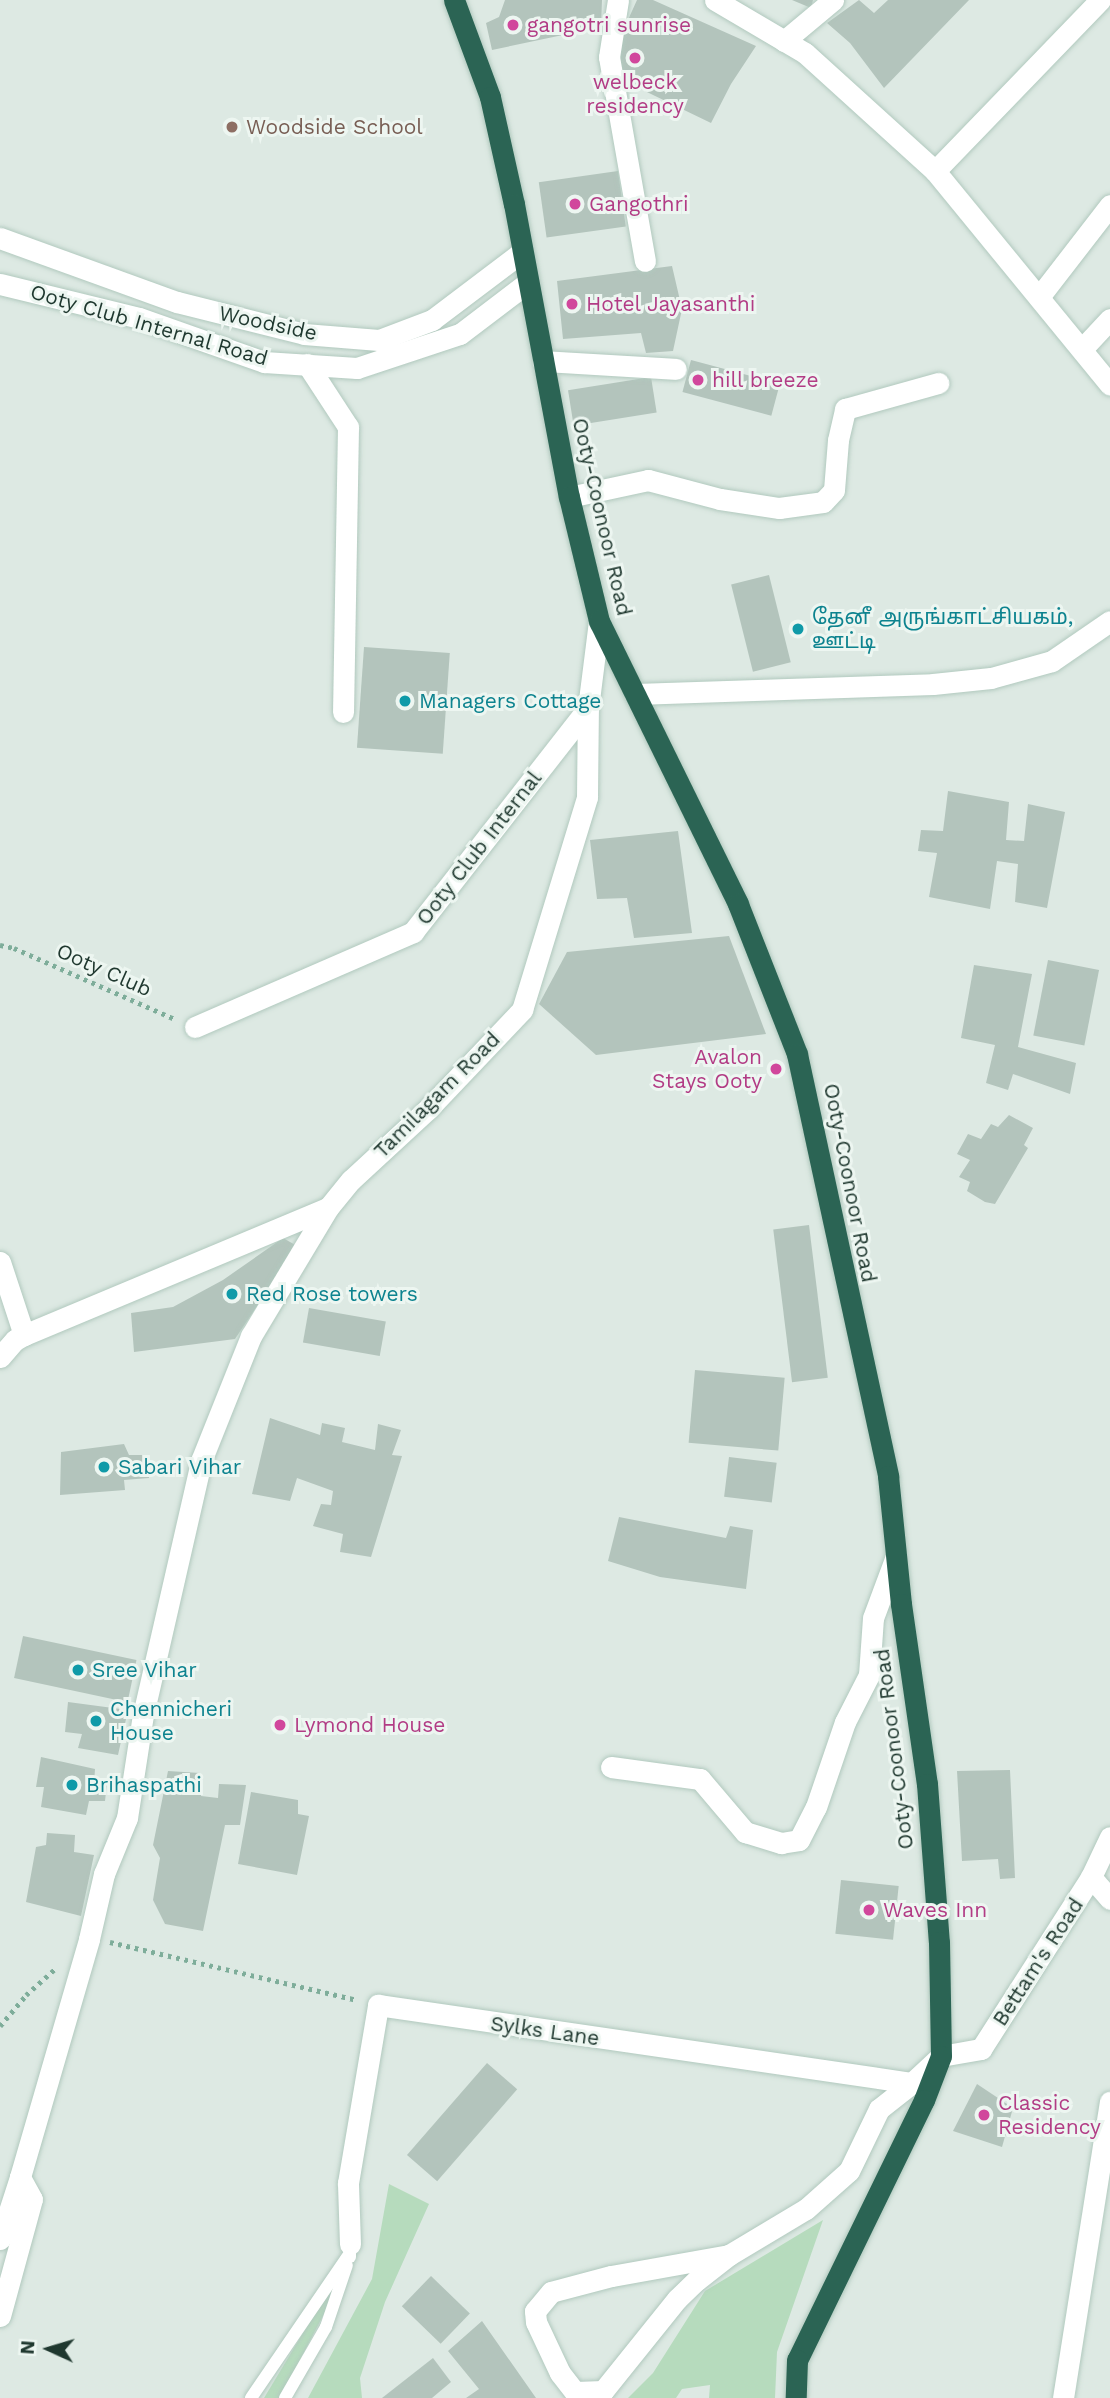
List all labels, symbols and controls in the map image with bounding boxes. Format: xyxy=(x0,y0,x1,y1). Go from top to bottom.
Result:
place label: gangotri sunrise xyxy=(527,12,691,38)
marker: gangotri sunrise xyxy=(505,17,521,33)
marker: welbeck residency xyxy=(627,50,643,66)
place label: welbeck residency xyxy=(586,69,684,119)
place label: Woodside School xyxy=(246,114,423,140)
marker: Woodside School xyxy=(224,119,240,135)
place label: Gangothri xyxy=(589,191,689,217)
marker: Gangothri xyxy=(567,196,583,212)
street label: Ooty Club Internal Road xyxy=(27,279,271,371)
place label: Hotel Jayasanthi xyxy=(586,291,757,317)
marker: Hotel Jayasanthi xyxy=(564,296,580,312)
street label: Woodside xyxy=(217,300,319,346)
place label: hill breeze xyxy=(712,367,819,393)
marker: hill breeze xyxy=(690,372,706,388)
street label: Ooty-Coonoor Road xyxy=(567,415,637,619)
place label: தேனீ அருங்காட்சியகம், ஊட்டி xyxy=(812,604,1073,654)
marker: தேனீ அருங்காட்சியகம், ஊட்டி xyxy=(790,621,806,637)
place label: Managers Cottage xyxy=(419,688,601,714)
marker: Managers Cottage xyxy=(397,693,413,709)
street label: Ooty Club Internal xyxy=(411,766,547,930)
street label: Ooty Club xyxy=(52,938,156,1002)
street label: Tamilagam Road xyxy=(369,1027,505,1163)
place label: Avalon Stays Ooty xyxy=(652,1044,762,1094)
marker: Avalon Stays Ooty xyxy=(768,1061,784,1077)
street label: Ooty-Coonoor Road xyxy=(818,1081,882,1285)
place label: Red Rose towers xyxy=(246,1281,418,1307)
marker: Red Rose towers xyxy=(224,1286,240,1302)
place label: Sabari Vihar xyxy=(118,1454,242,1480)
marker: Sabari Vihar xyxy=(96,1459,112,1475)
street label: Ooty-Coonoor Road xyxy=(869,1647,919,1851)
place label: Sree Vihar xyxy=(92,1657,198,1683)
marker: Sree Vihar xyxy=(70,1662,86,1678)
place label: Chennicheri House xyxy=(110,1696,232,1746)
place label: Lymond House xyxy=(294,1712,445,1738)
marker: Chennicheri House xyxy=(88,1713,104,1729)
marker: Lymond House xyxy=(272,1717,288,1733)
place label: Brihaspathi xyxy=(86,1772,202,1798)
marker: Brihaspathi xyxy=(64,1777,80,1793)
street label: Bettam's Road xyxy=(987,1893,1089,2031)
place label: Waves Inn xyxy=(883,1897,987,1923)
marker: Waves Inn xyxy=(861,1902,877,1918)
street label: Sylks Lane xyxy=(489,2011,601,2051)
place label: Classic Residency xyxy=(998,2090,1101,2140)
marker: Classic Residency xyxy=(976,2107,992,2123)
north arrow xyxy=(14,2314,84,2384)
text: N xyxy=(16,2340,40,2355)

